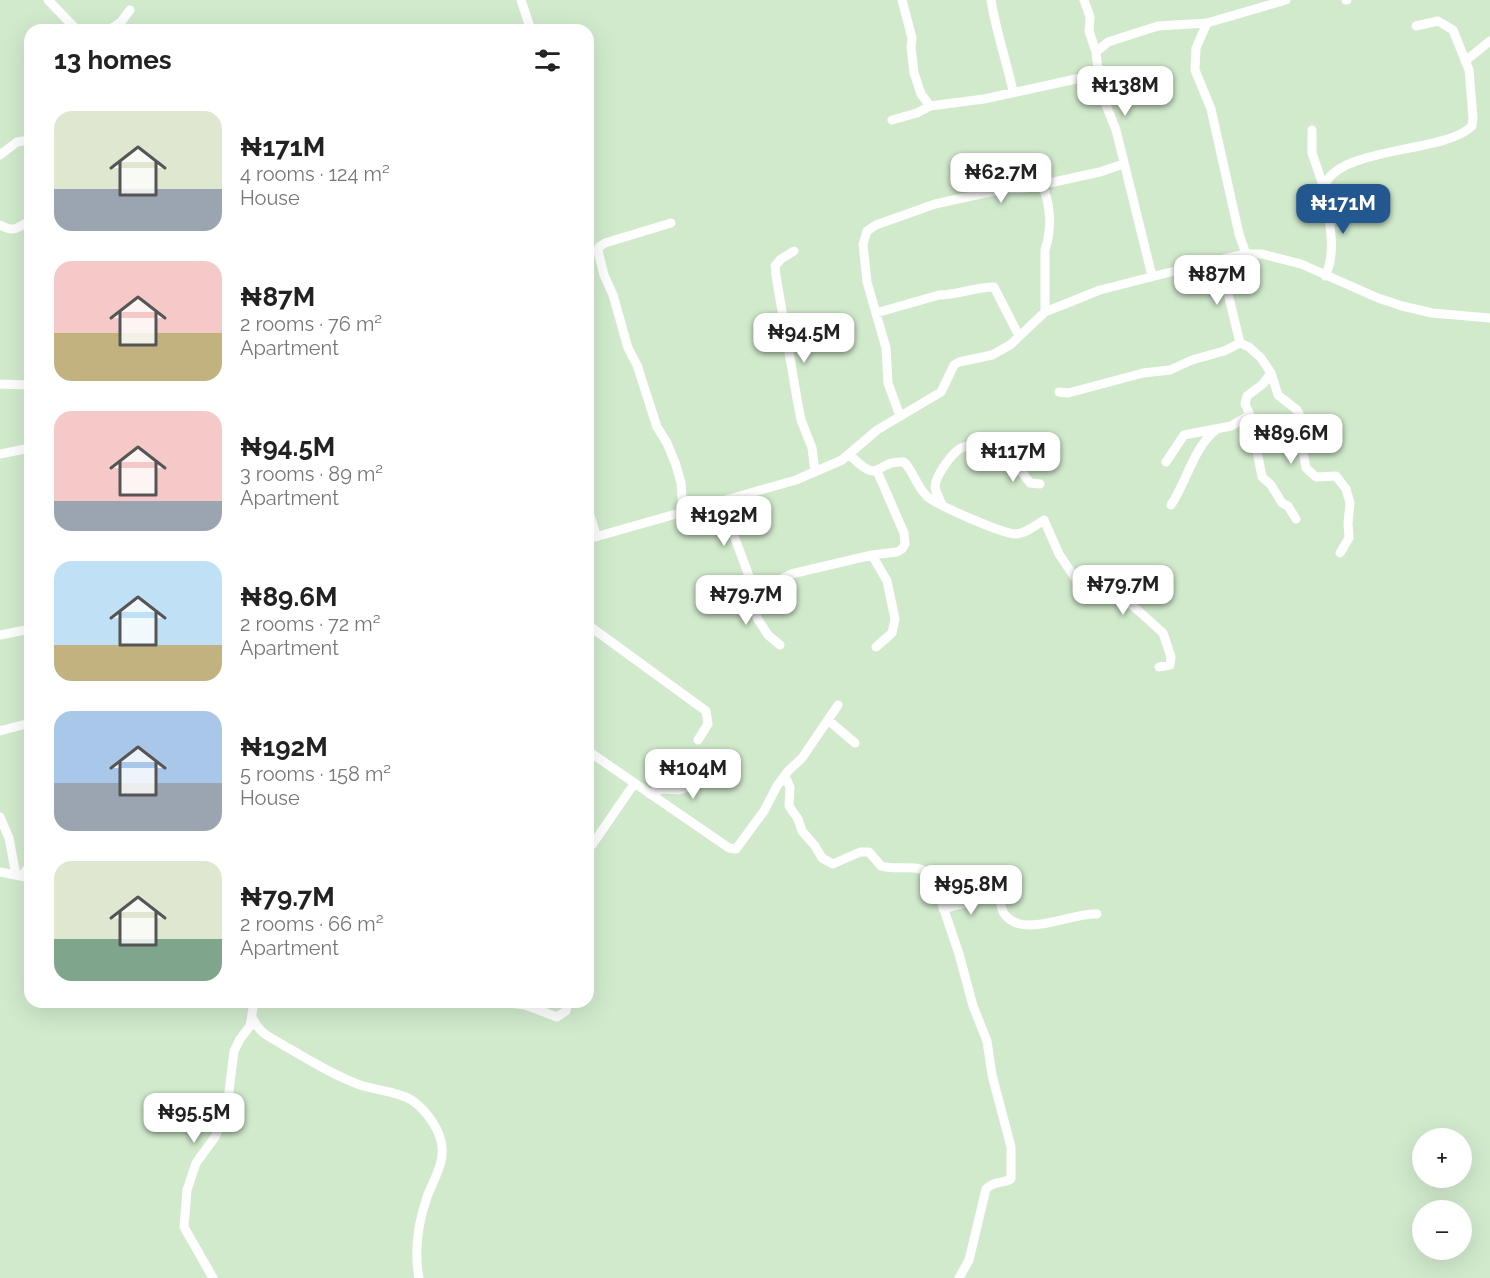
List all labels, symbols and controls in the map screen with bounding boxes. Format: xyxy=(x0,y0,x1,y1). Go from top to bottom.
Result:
icon: filters xyxy=(531,44,564,77)
text: 13 homes xyxy=(54,45,172,75)
pin: ₦138M xyxy=(1083,66,1167,117)
text: ₦138M xyxy=(1091,73,1159,97)
text: ₦171M xyxy=(240,132,325,162)
icon: home xyxy=(102,135,174,207)
pin: ₦62.7M xyxy=(952,153,1050,204)
text: ₦62.7M xyxy=(964,160,1038,184)
text: 4 rooms · 124 m² xyxy=(240,162,390,186)
pin: ₦171M xyxy=(1301,184,1385,235)
text: House xyxy=(240,186,300,210)
text: ₦171M xyxy=(1310,191,1376,215)
pin: ₦87M xyxy=(1181,255,1253,306)
text: ₦87M xyxy=(1188,262,1246,286)
text: ₦87M xyxy=(240,282,315,312)
icon: home xyxy=(102,285,174,357)
text: 2 rooms · 76 m² xyxy=(240,312,382,336)
pin: ₦94.5M xyxy=(755,313,853,364)
text: ₦94.5M xyxy=(767,320,841,344)
text: Apartment xyxy=(240,336,339,360)
pin: ₦89.6M xyxy=(1242,414,1340,465)
text: ₦89.6M xyxy=(1253,421,1329,445)
text: ₦94.5M xyxy=(240,432,335,462)
pin: ₦117M xyxy=(971,432,1055,483)
icon: home xyxy=(102,435,174,507)
text: ₦117M xyxy=(980,439,1046,463)
text: 3 rooms · 89 m² xyxy=(240,462,383,486)
text: Apartment xyxy=(240,486,339,510)
pin: ₦192M xyxy=(682,496,766,547)
text: ₦192M xyxy=(690,503,758,527)
pin: ₦79.7M xyxy=(1074,565,1172,616)
text: ₦79.7M xyxy=(1087,572,1159,596)
pin: ₦79.7M xyxy=(697,575,795,626)
text: ₦89.6M xyxy=(240,582,338,612)
text: ₦79.7M xyxy=(710,582,782,606)
icon: home xyxy=(102,585,174,657)
text: 2 rooms · 72 m² xyxy=(240,612,380,636)
text: Apartment xyxy=(240,636,339,660)
text: ₦192M xyxy=(240,732,328,762)
icon: home xyxy=(102,735,174,807)
pin: ₦104M xyxy=(651,749,735,800)
text: ₦104M xyxy=(659,756,727,780)
text: 5 rooms · 158 m² xyxy=(240,762,391,786)
text: House xyxy=(240,786,300,810)
pin: ₦95.8M xyxy=(922,865,1020,916)
text: ₦95.8M xyxy=(934,872,1008,896)
text: ₦79.7M xyxy=(240,882,335,912)
icon: home xyxy=(102,885,174,957)
text: 2 rooms · 66 m² xyxy=(240,912,383,936)
text: Apartment xyxy=(240,936,339,960)
pin: ₦95.5M xyxy=(145,1093,243,1144)
text: ₦95.5M xyxy=(158,1100,230,1124)
map controls xyxy=(1412,1128,1472,1260)
button: + xyxy=(1412,1128,1472,1188)
button: − xyxy=(1412,1200,1472,1260)

